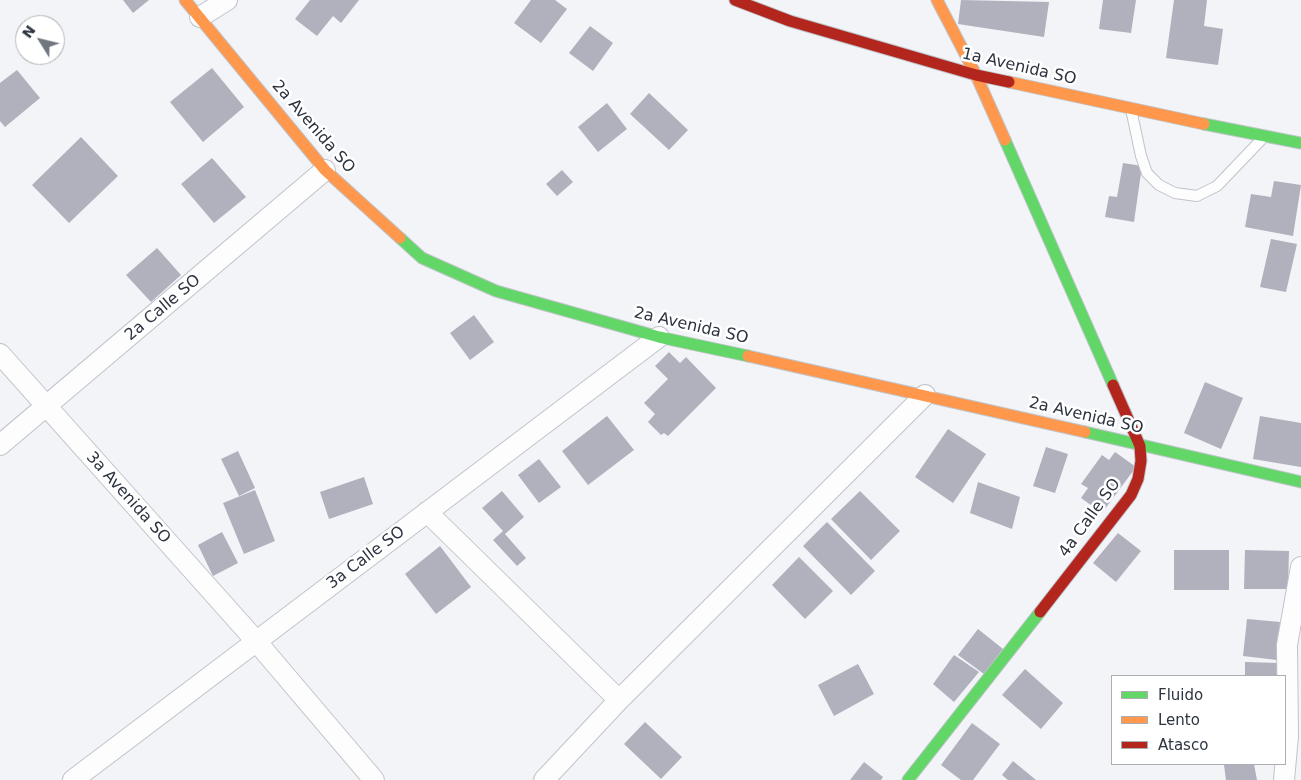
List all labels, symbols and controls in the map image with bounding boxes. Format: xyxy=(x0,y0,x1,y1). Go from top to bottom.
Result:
north arrow xyxy=(15,15,65,65)
text: N xyxy=(19,22,39,41)
street label: 1a Avenida SO xyxy=(960,45,1078,89)
street label: 2a Avenida SO xyxy=(267,77,359,177)
street label: 2a Calle SO xyxy=(121,271,205,345)
street label: 2a Avenida SO xyxy=(632,304,750,348)
street label: 2a Avenida SO xyxy=(1027,394,1145,438)
street label: 3a Avenida SO xyxy=(82,448,174,548)
street label: 4a Calle SO xyxy=(1055,475,1125,561)
street label: 3a Calle SO xyxy=(323,522,409,594)
legend xyxy=(1111,675,1286,765)
text: Fluido xyxy=(1158,686,1203,704)
text: Lento xyxy=(1158,711,1200,729)
text: Atasco xyxy=(1158,736,1208,754)

